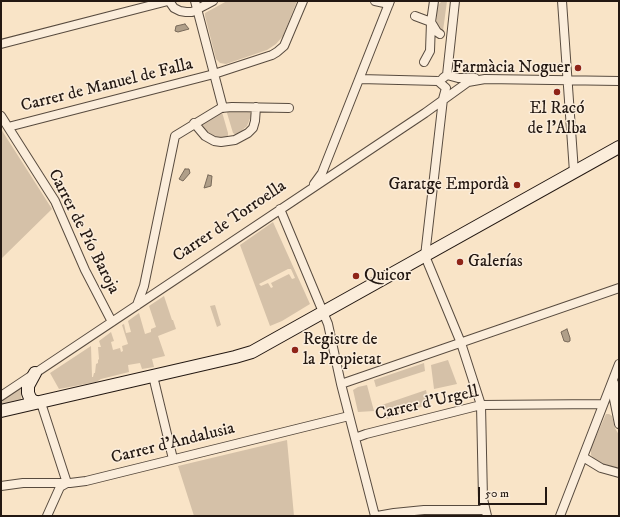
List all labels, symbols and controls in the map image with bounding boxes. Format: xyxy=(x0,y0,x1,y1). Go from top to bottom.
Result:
street label: Carrer de Manuel de Falla xyxy=(19,55,195,117)
place label: Farmàcia Noguer xyxy=(452,58,570,78)
marker: Farmàcia Noguer xyxy=(573,63,583,73)
marker: El Racó de l'Alba xyxy=(552,87,562,97)
place label: El Racó de l'Alba xyxy=(527,99,587,139)
street label: Carrer de Pío Baroja xyxy=(43,166,123,298)
place label: Garatge Empordà xyxy=(388,175,509,195)
street label: Carrer de Torroella xyxy=(170,177,290,267)
marker: Garatge Empordà xyxy=(512,180,522,190)
place label: Galerías xyxy=(468,252,523,272)
marker: Galerías xyxy=(455,257,465,267)
place label: Quicor xyxy=(364,266,411,286)
marker: Quicor xyxy=(351,271,361,281)
place label: Registre de la Propietat xyxy=(303,330,382,370)
marker: Registre de la Propietat xyxy=(290,345,300,355)
street label: Carrer d'Urgell xyxy=(373,382,481,426)
street label: Carrer d'Andalusia xyxy=(109,419,237,469)
scale bar xyxy=(480,479,549,505)
text: 50 m xyxy=(485,486,509,501)

